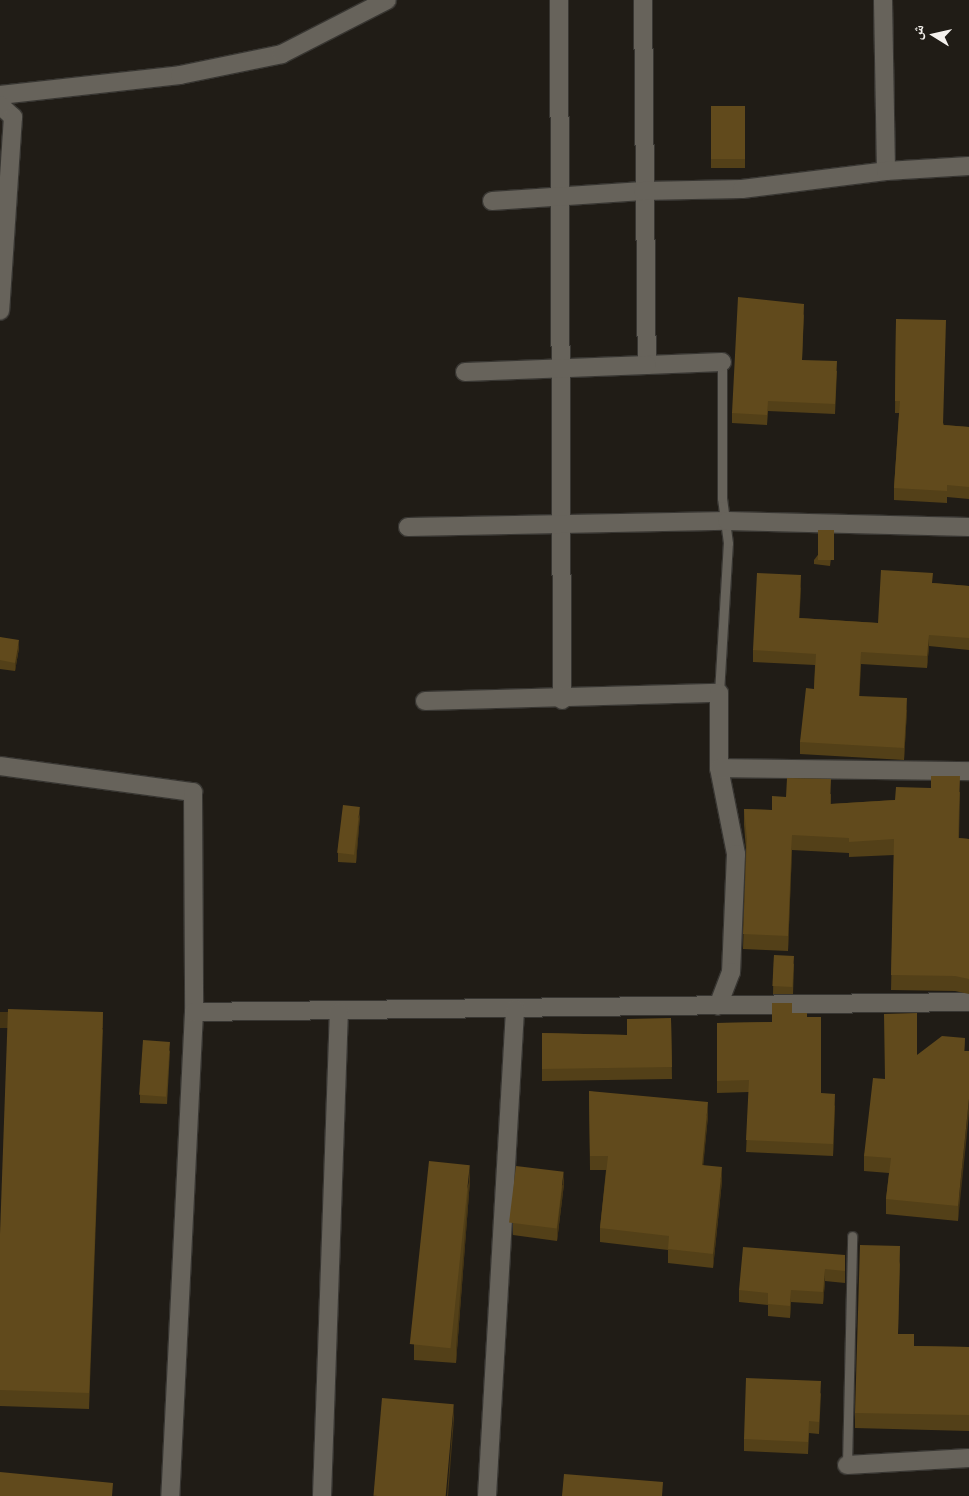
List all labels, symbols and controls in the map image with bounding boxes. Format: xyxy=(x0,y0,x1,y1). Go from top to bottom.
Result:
north arrow xyxy=(909,10,959,60)
text: ش xyxy=(909,24,928,41)

